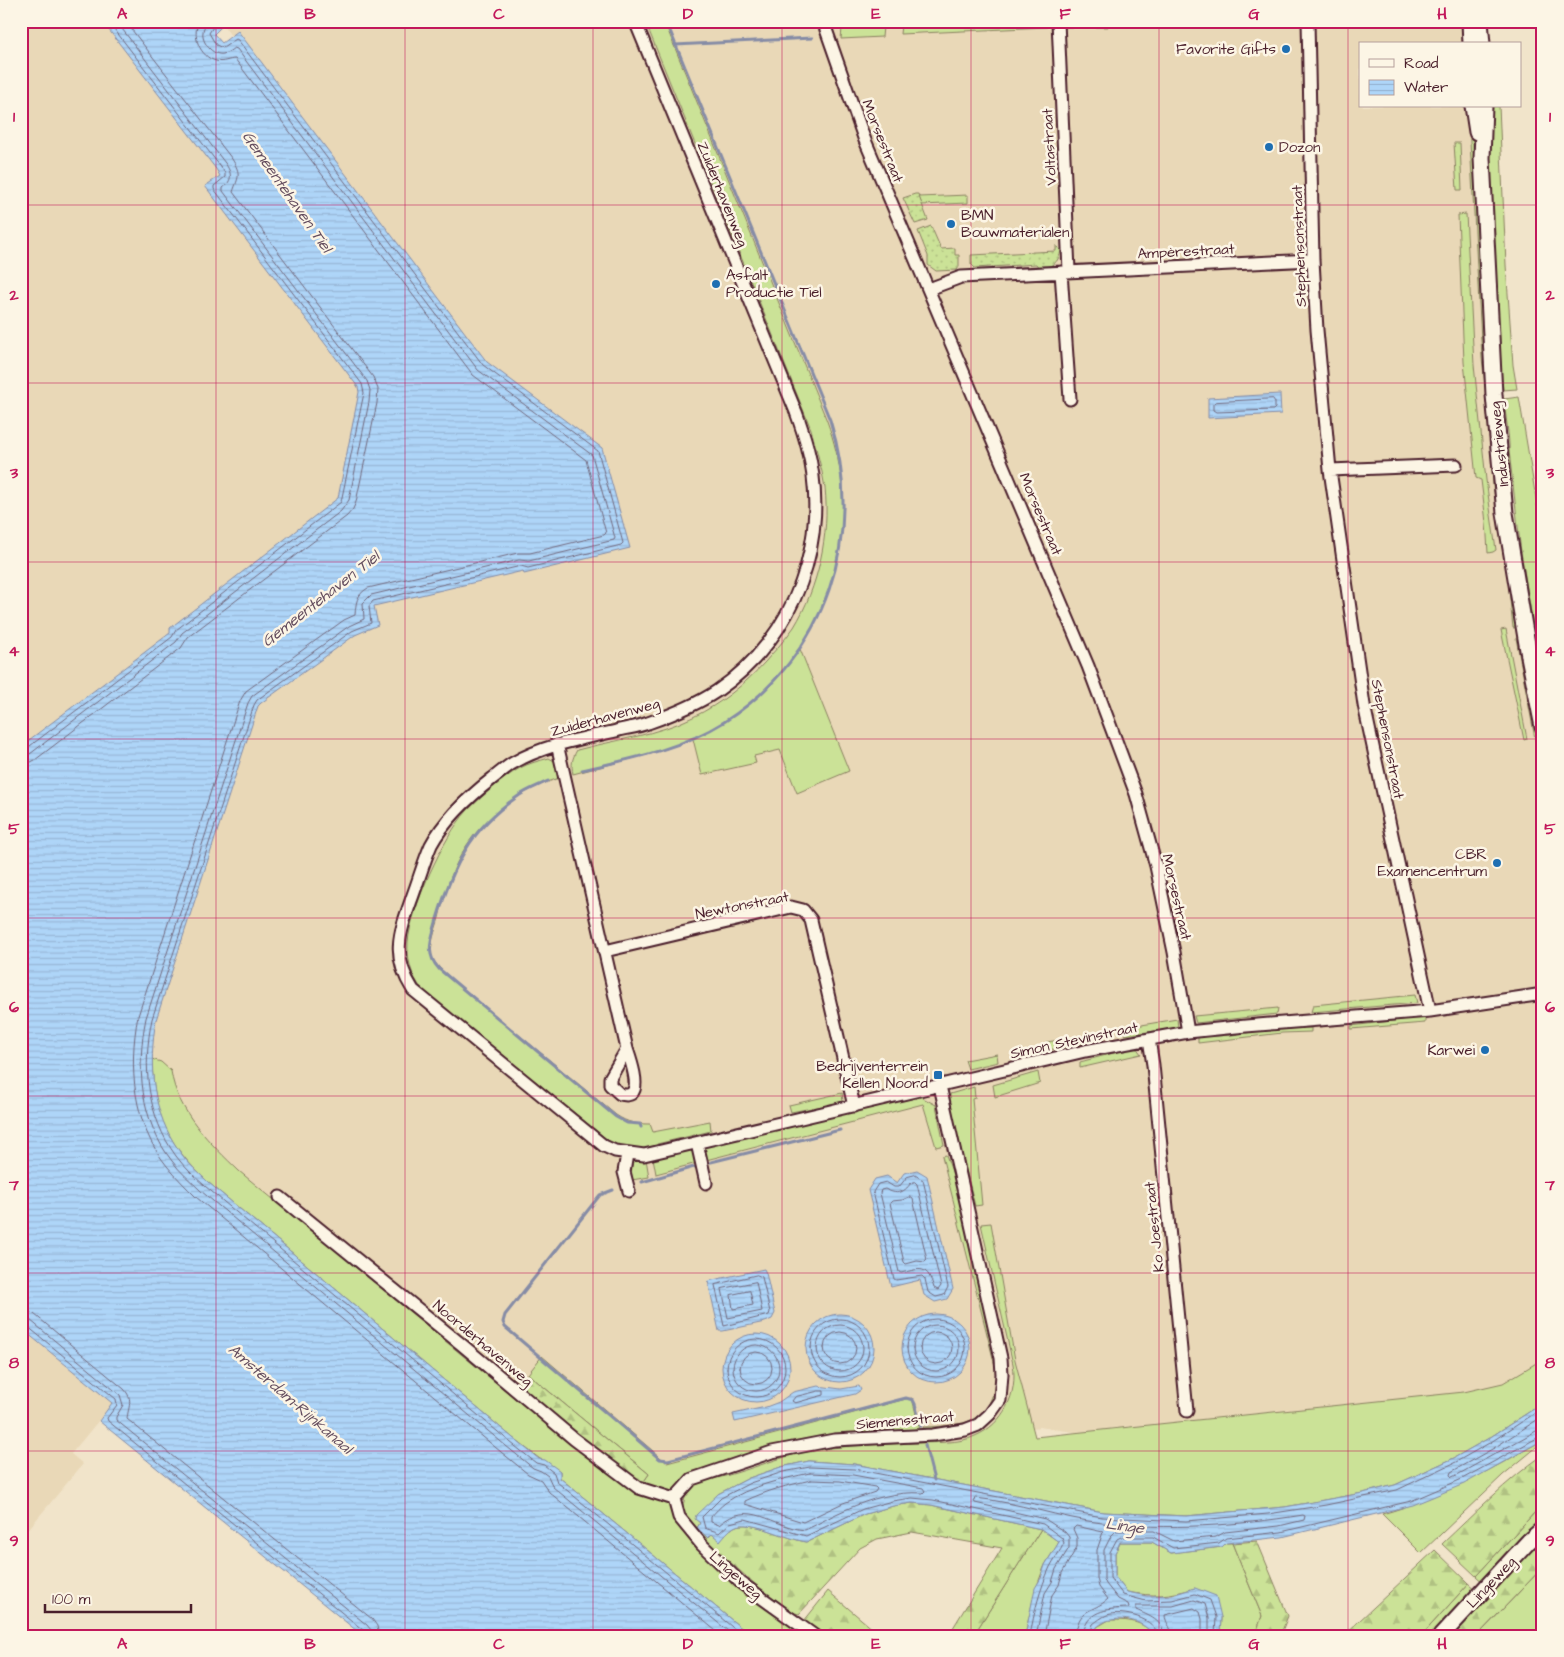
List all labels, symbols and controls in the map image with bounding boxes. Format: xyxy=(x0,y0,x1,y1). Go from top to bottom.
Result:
text: A xyxy=(117,3,128,25)
text: B xyxy=(304,3,316,25)
text: C xyxy=(493,3,505,25)
text: D xyxy=(683,3,694,25)
text: E xyxy=(871,3,881,25)
text: F xyxy=(1059,3,1071,25)
text: G xyxy=(1248,3,1260,25)
text: H xyxy=(1437,3,1447,25)
place label: Favorite Gifts xyxy=(1176,39,1276,60)
legend xyxy=(1359,42,1522,108)
marker: Favorite Gifts xyxy=(1280,43,1292,55)
text: Road xyxy=(1404,53,1439,74)
text: Water xyxy=(1404,77,1448,98)
street label: Morsestraat xyxy=(856,96,909,186)
text: 1 xyxy=(13,106,16,128)
text: 1 xyxy=(1549,106,1552,128)
street label: Voltastraat xyxy=(1037,108,1062,186)
water label: Gemeentehaven Tiel xyxy=(237,126,339,259)
place label: Dozon xyxy=(1279,137,1321,158)
street label: Zuiderhavenweg xyxy=(691,138,753,251)
marker: Dozon xyxy=(1263,141,1275,153)
street label: Stephensonstraat xyxy=(1287,185,1312,307)
place label: BMN Bouwmaterialen xyxy=(961,205,1070,243)
marker: BMN Bouwmaterialen xyxy=(945,218,957,230)
street label: Ampèrestraat xyxy=(1137,238,1235,265)
place label: Asfalt Productie Tiel xyxy=(726,265,822,303)
marker: Asfalt Productie Tiel xyxy=(710,278,722,290)
text: 2 xyxy=(8,284,19,306)
text: 2 xyxy=(1544,284,1555,306)
street label: Industrieweg xyxy=(1485,400,1515,487)
text: 3 xyxy=(9,462,19,484)
text: 3 xyxy=(1545,462,1555,484)
street label: Morsestraat xyxy=(1014,470,1067,559)
water label: Gemeentehaven Tiel xyxy=(257,544,386,652)
text: 4 xyxy=(9,640,20,662)
text: 4 xyxy=(1545,640,1556,662)
street label: Stephensonstraat xyxy=(1366,677,1409,801)
street label: Zuiderhavenweg xyxy=(548,693,663,743)
text: 5 xyxy=(8,818,20,840)
text: 5 xyxy=(1544,818,1556,840)
place label: CBR Examencentrum xyxy=(1377,844,1487,882)
street label: Morsestraat xyxy=(1156,852,1197,942)
marker: CBR Examencentrum xyxy=(1491,857,1503,869)
street label: Newtonstraat xyxy=(694,886,791,925)
text: 6 xyxy=(9,996,19,1018)
text: 6 xyxy=(1545,996,1555,1018)
street label: Simon Stevinstraat xyxy=(1008,1017,1140,1064)
place label: Karwei xyxy=(1427,1040,1476,1061)
marker: Karwei xyxy=(1479,1044,1491,1056)
place label: Bedrijventerrein Kellen Noord xyxy=(816,1056,928,1094)
marker: Bedrijventerrein Kellen Noord xyxy=(932,1069,944,1081)
text: 7 xyxy=(8,1174,19,1196)
text: 7 xyxy=(1544,1174,1555,1196)
street label: Ko Joestraat xyxy=(1139,1180,1170,1273)
street label: Noorderhavenweg xyxy=(427,1295,538,1393)
water label: Amsterdam-Rijnkanaal xyxy=(224,1339,359,1460)
text: 8 xyxy=(9,1352,20,1374)
text: 8 xyxy=(1545,1352,1556,1374)
street label: Siemensstraat xyxy=(855,1406,955,1435)
water label: Linge xyxy=(1104,1513,1147,1540)
text: 9 xyxy=(9,1530,19,1552)
text: 9 xyxy=(1545,1530,1555,1552)
street label: Lingeweg xyxy=(704,1546,767,1605)
street label: Lingeweg xyxy=(1462,1552,1522,1614)
scale bar xyxy=(45,1582,191,1614)
text: 100 m xyxy=(52,1589,91,1610)
text: A xyxy=(117,1633,128,1655)
text: B xyxy=(304,1633,316,1655)
text: C xyxy=(493,1633,505,1655)
text: D xyxy=(683,1633,694,1655)
text: E xyxy=(871,1633,881,1655)
text: F xyxy=(1059,1633,1071,1655)
text: G xyxy=(1248,1633,1260,1655)
text: H xyxy=(1437,1633,1447,1655)

